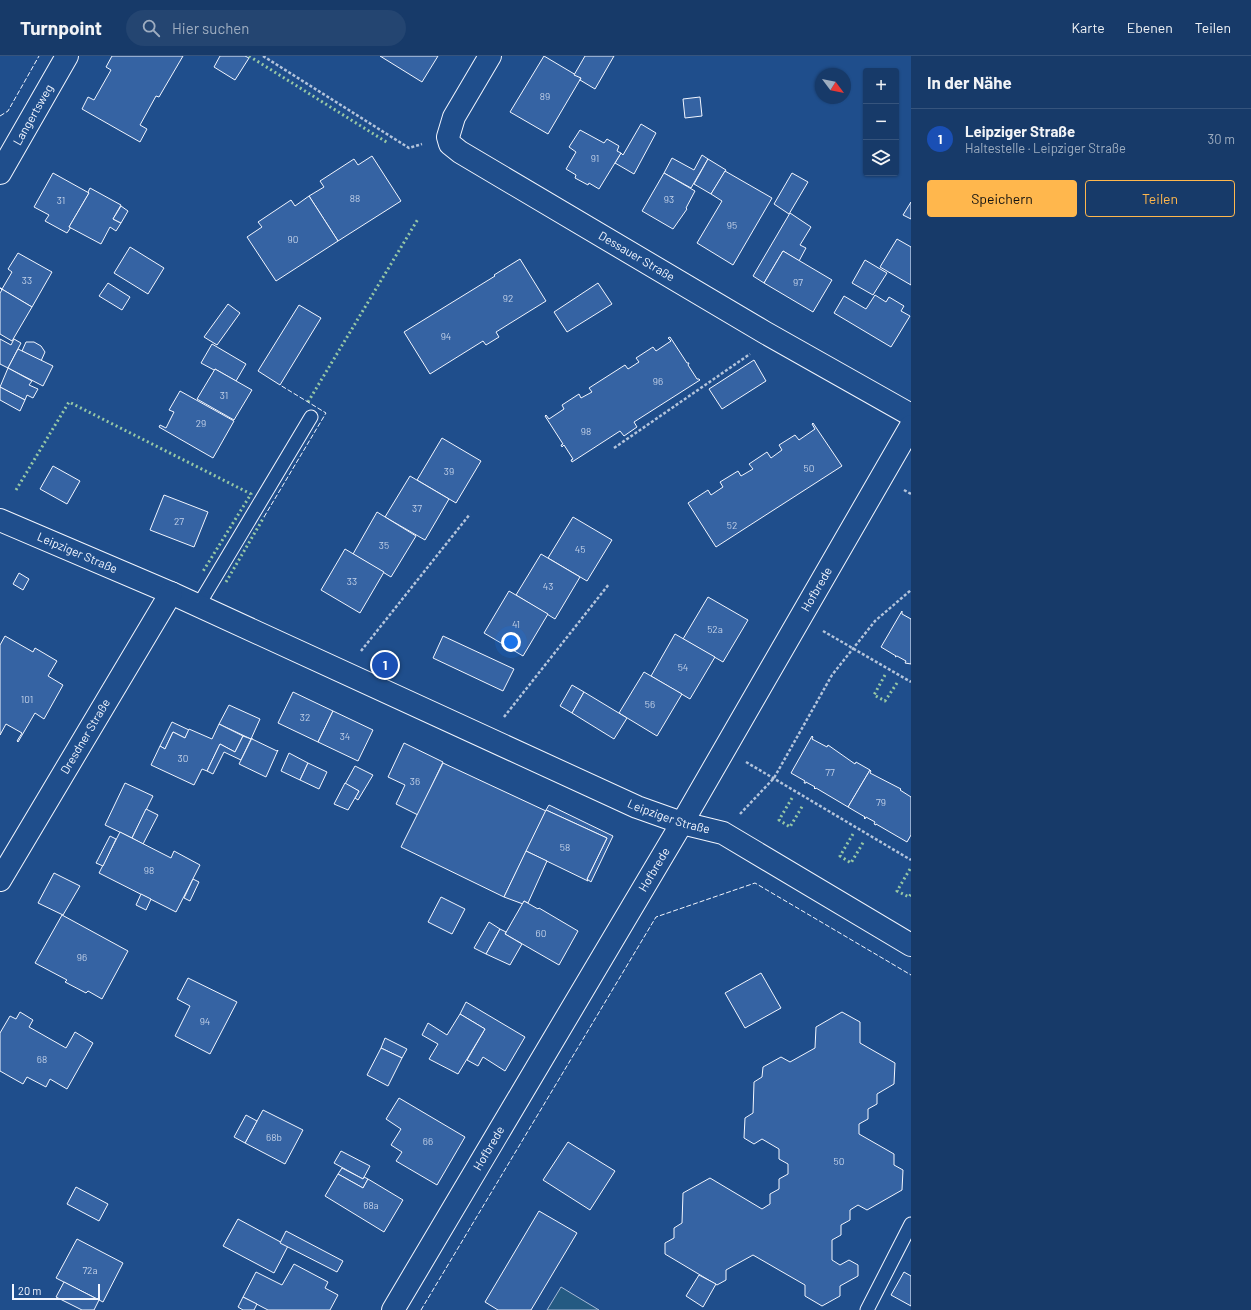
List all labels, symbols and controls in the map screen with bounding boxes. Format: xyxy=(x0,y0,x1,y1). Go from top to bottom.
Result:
search box xyxy=(126,10,406,46)
text: Turnpoint xyxy=(20,16,102,39)
icon: search xyxy=(140,17,162,39)
text: Hier suchen xyxy=(172,19,249,37)
text: Karte xyxy=(1071,19,1105,36)
text: Ebenen xyxy=(1127,19,1173,36)
text: Teilen xyxy=(1195,19,1231,36)
north arrow xyxy=(815,68,851,104)
map controls xyxy=(863,68,899,176)
button: + xyxy=(863,68,899,104)
text: In der Nähe xyxy=(927,72,1012,92)
street label: Langertsweg xyxy=(9,81,55,147)
house number: 89 xyxy=(540,90,550,102)
button: − xyxy=(863,104,899,140)
text: Leipziger Straße xyxy=(965,122,1075,140)
text: 1 xyxy=(938,131,942,147)
text: 30 m xyxy=(1208,131,1235,147)
button: layers xyxy=(863,140,899,176)
text: Haltestelle · Leipziger Straße xyxy=(965,140,1126,156)
house number: 91 xyxy=(591,152,599,164)
button: Speichern xyxy=(927,180,1077,217)
button: Teilen xyxy=(1085,180,1235,217)
house number: 88 xyxy=(350,192,360,204)
house number: 93 xyxy=(664,193,674,205)
house number: 31 xyxy=(57,194,65,206)
house number: 95 xyxy=(727,219,737,231)
street label: Dessauer Straße xyxy=(597,228,678,284)
house number: 90 xyxy=(288,233,298,245)
house number: 33 xyxy=(22,274,32,286)
house number: 97 xyxy=(793,276,803,288)
house number: 92 xyxy=(503,292,513,304)
house number: 94 xyxy=(441,330,451,342)
house number: 96 xyxy=(653,375,663,387)
house number: 31 xyxy=(220,389,228,401)
house number: 29 xyxy=(196,417,206,429)
house number: 98 xyxy=(581,425,591,437)
house number: 50 xyxy=(804,462,814,474)
house number: 39 xyxy=(444,465,454,477)
house number: 37 xyxy=(412,502,422,514)
house number: 27 xyxy=(174,515,184,527)
house number: 52 xyxy=(727,519,737,531)
street label: Leipziger Straße xyxy=(35,529,120,575)
house number: 35 xyxy=(379,539,389,551)
house number: 45 xyxy=(575,543,585,555)
street label: Hofbrede xyxy=(798,564,834,614)
house number: 33 xyxy=(347,575,357,587)
house number: 43 xyxy=(543,580,553,592)
house number: 41 xyxy=(512,618,520,630)
house number: 52a xyxy=(707,623,723,635)
your location xyxy=(501,632,521,652)
pin: 1 xyxy=(372,650,398,680)
house number: 54 xyxy=(678,661,688,673)
house number: 101 xyxy=(21,693,33,705)
street label: Dresdner Straße xyxy=(57,696,112,776)
house number: 56 xyxy=(645,698,655,710)
house number: 32 xyxy=(300,711,310,723)
house number: 34 xyxy=(340,730,350,742)
house number: 30 xyxy=(178,752,188,764)
house number: 77 xyxy=(825,766,835,778)
house number: 36 xyxy=(410,775,420,787)
street label: Leipziger Straße xyxy=(626,796,712,836)
house number: 79 xyxy=(876,796,886,808)
house number: 58 xyxy=(560,841,570,853)
street label: Hofbrede xyxy=(635,845,672,894)
house number: 98 xyxy=(144,864,154,876)
house number: 60 xyxy=(536,927,546,939)
house number: 96 xyxy=(77,951,87,963)
house number: 94 xyxy=(200,1015,210,1027)
house number: 68 xyxy=(37,1053,47,1065)
street label: Hofbrede xyxy=(470,1123,507,1172)
house number: 68b xyxy=(266,1131,282,1143)
house number: 66 xyxy=(423,1135,433,1147)
house number: 50 xyxy=(834,1155,844,1167)
house number: 68a xyxy=(363,1199,379,1211)
house number: 72a xyxy=(82,1264,98,1276)
scale bar xyxy=(12,1282,100,1301)
text: 20 m xyxy=(18,1284,41,1297)

